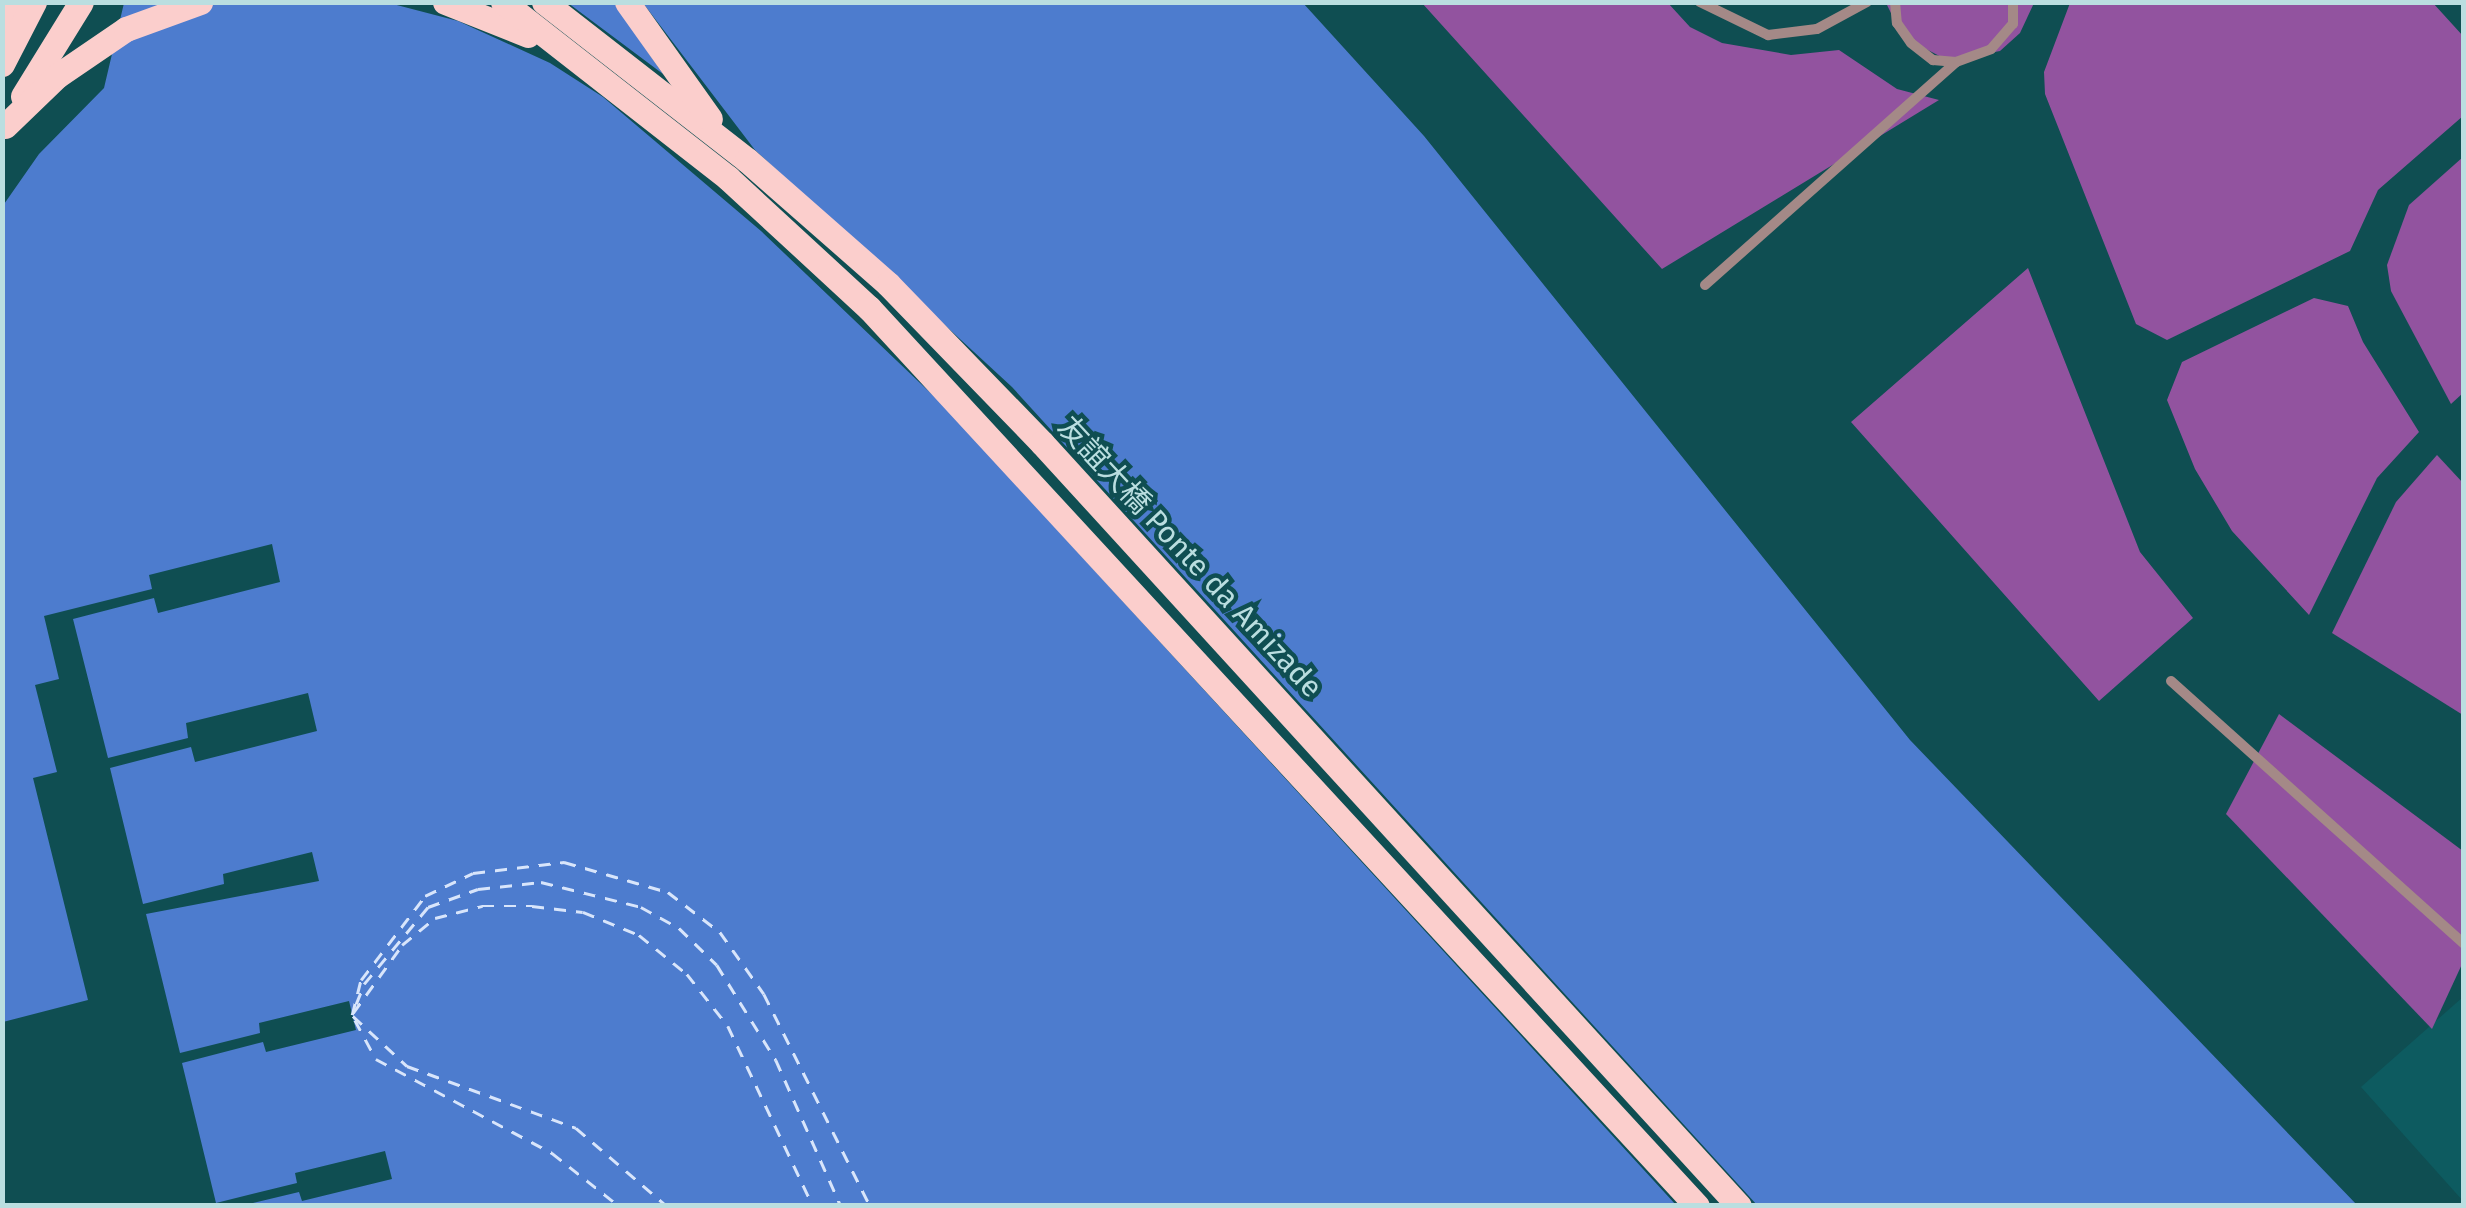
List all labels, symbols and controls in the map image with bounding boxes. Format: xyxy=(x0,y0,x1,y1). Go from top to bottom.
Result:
street label: 友誼大橋 Ponte da Amizade xyxy=(1050,409,1330,705)

